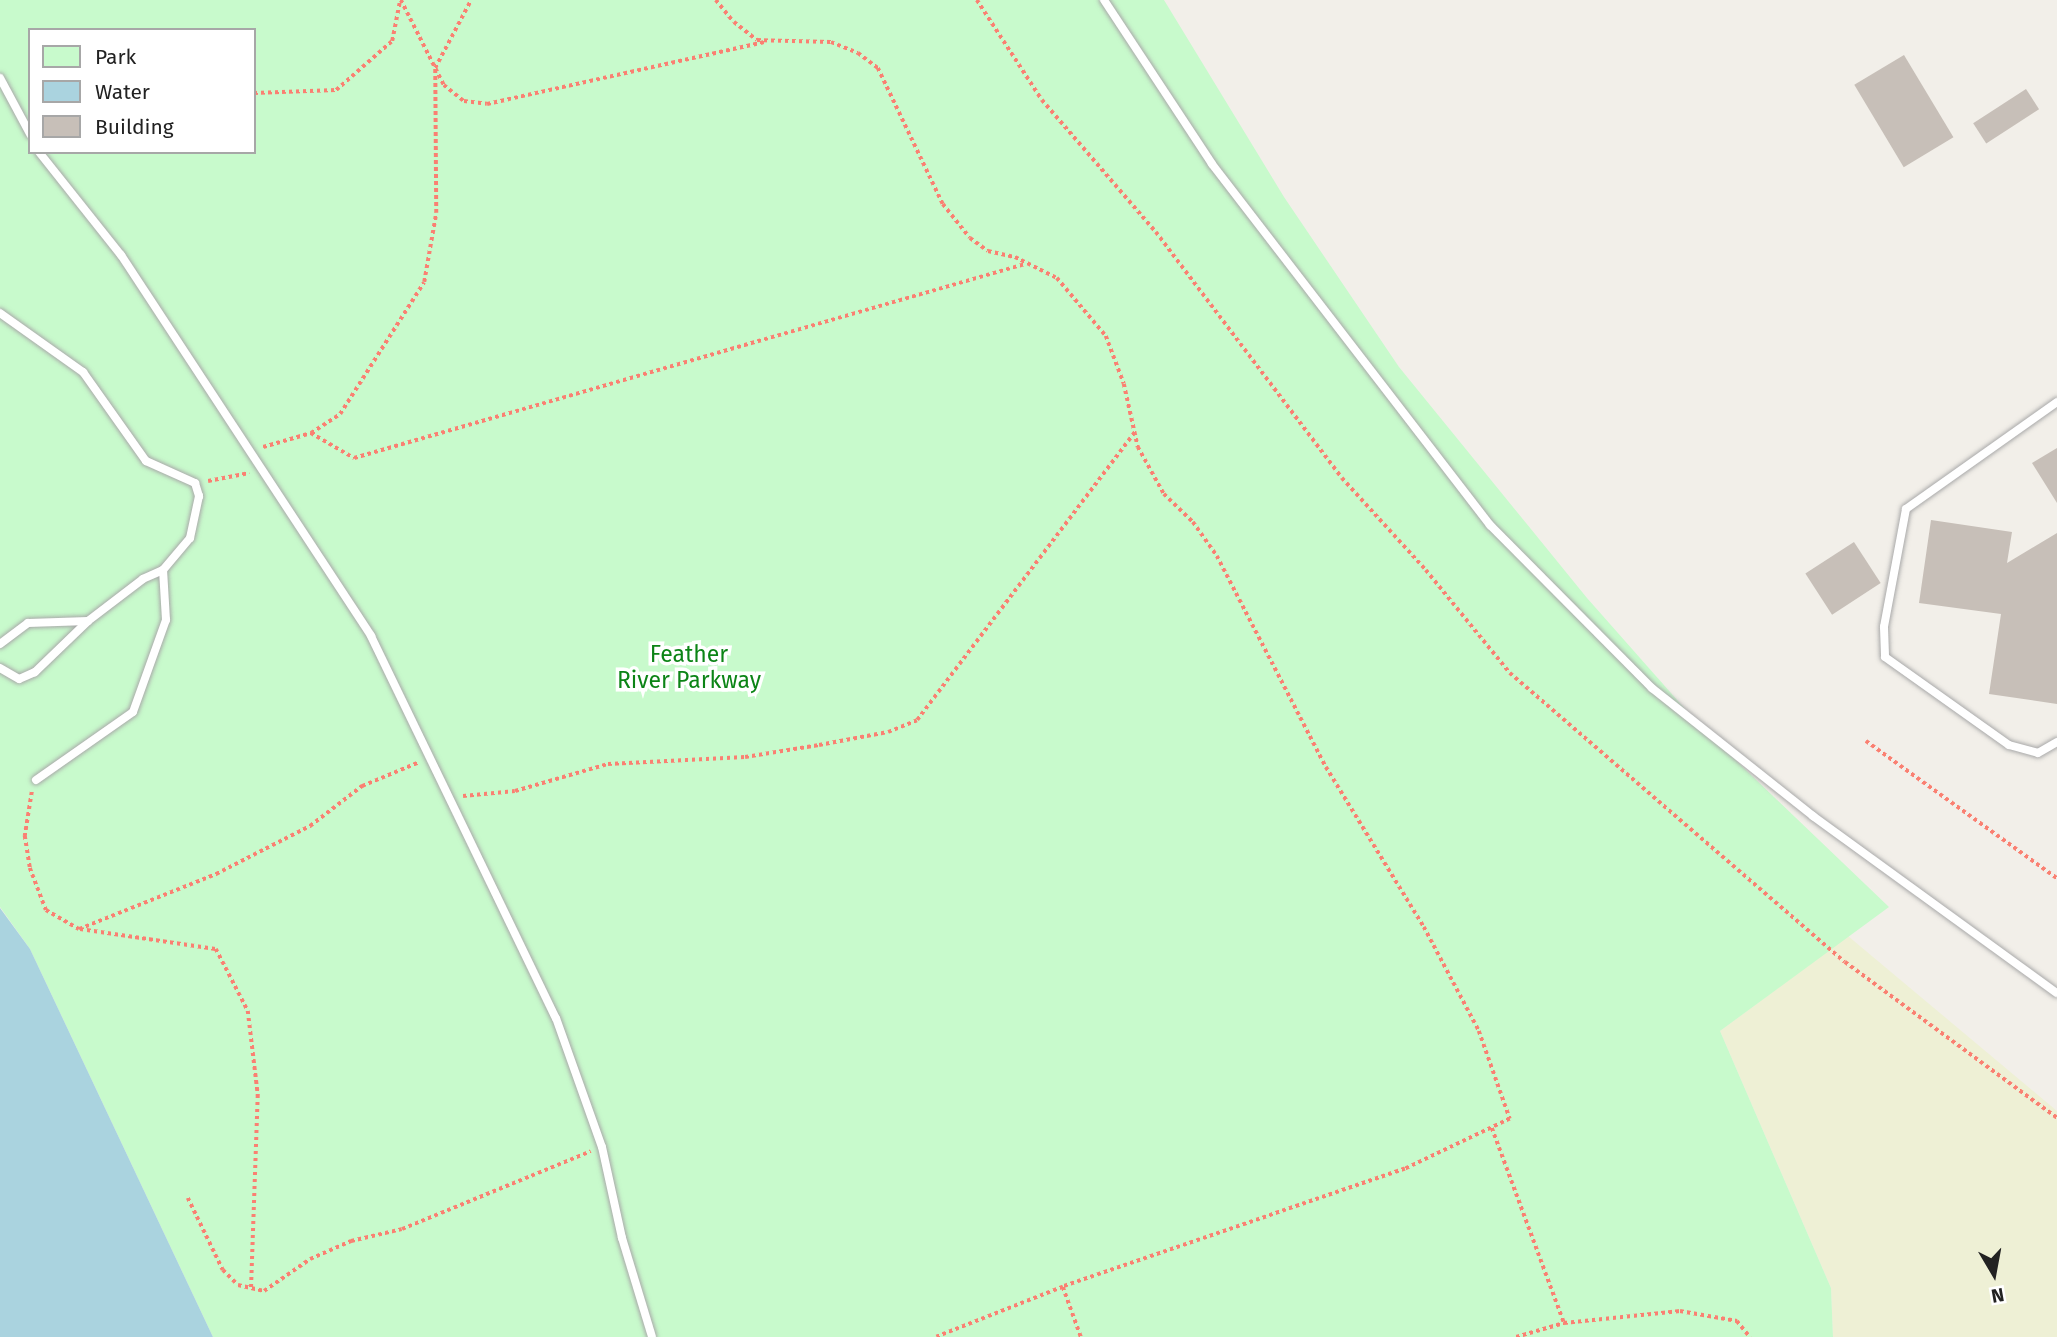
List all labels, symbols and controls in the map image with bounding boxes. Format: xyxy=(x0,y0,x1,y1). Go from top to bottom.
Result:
legend xyxy=(28,28,256,154)
text: Park xyxy=(95,44,136,70)
text: Water xyxy=(95,79,150,105)
text: Building xyxy=(95,114,174,140)
park label: Feather River Parkway xyxy=(617,640,761,694)
north arrow xyxy=(1959,1239,2029,1309)
text: N xyxy=(1990,1283,2006,1308)

